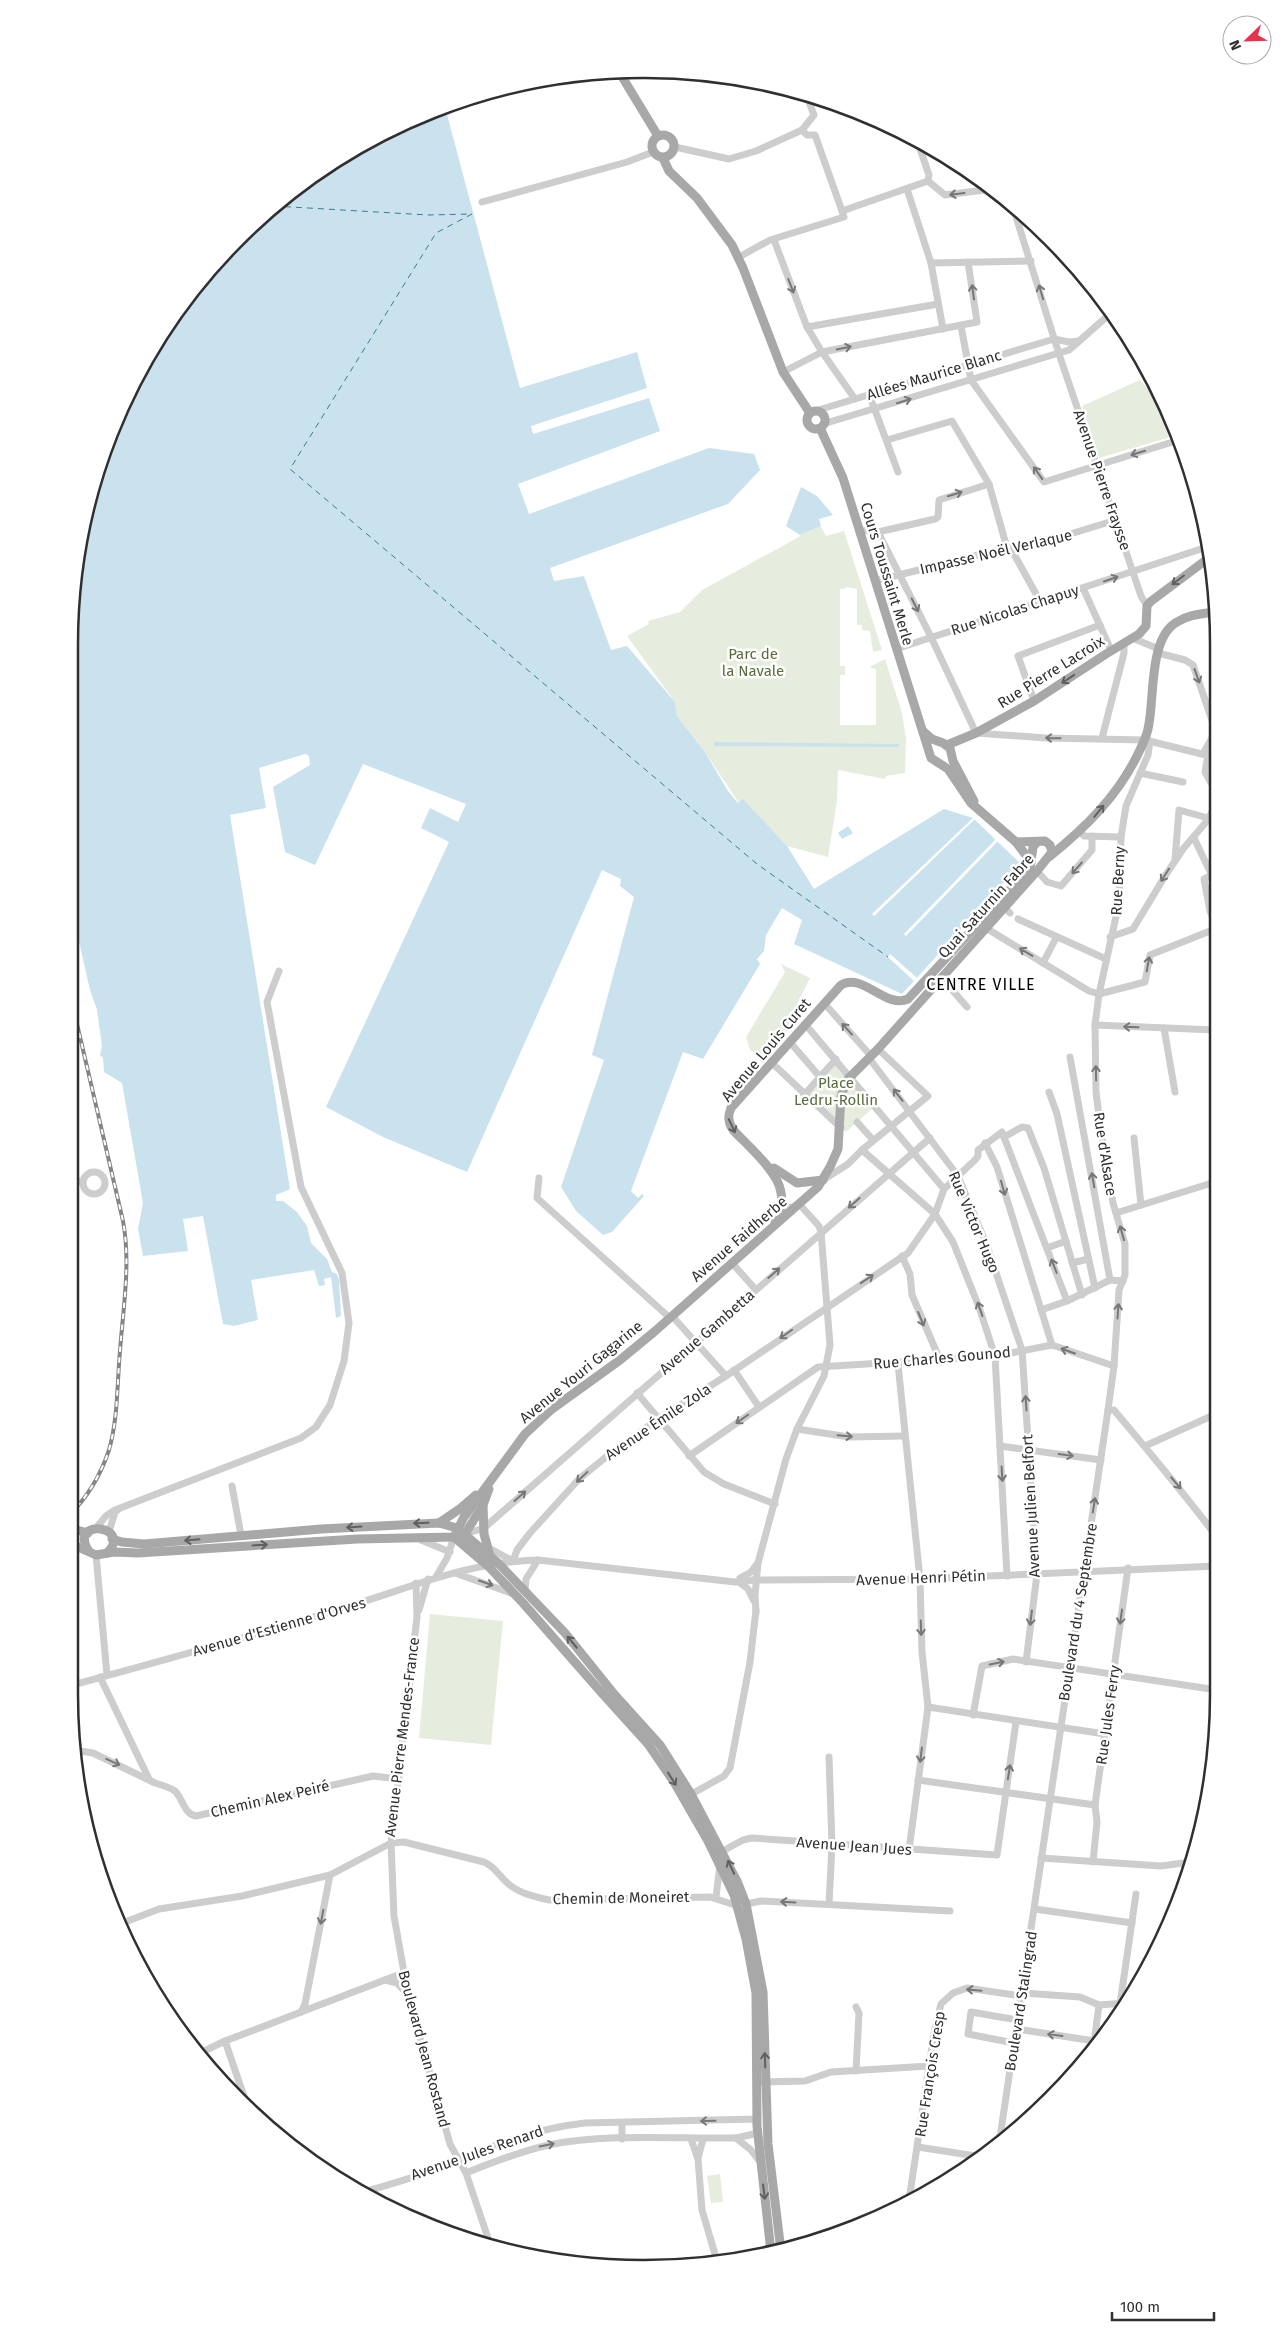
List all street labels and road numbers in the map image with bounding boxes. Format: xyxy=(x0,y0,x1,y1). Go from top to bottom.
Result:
street label: Allées Maurice Blanc xyxy=(865,346,1003,404)
street label: Avenue Pierre Fraysse xyxy=(1069,407,1135,553)
street label: Cours Toussaint Merle xyxy=(857,500,917,648)
street label: Impasse Noël Verlaque xyxy=(918,526,1074,578)
street label: Rue Nicolas Chapuy xyxy=(949,581,1082,639)
street label: Rue Pierre Lacroix xyxy=(994,632,1108,712)
street label: Rue Berny xyxy=(1107,845,1129,916)
street label: Quai Saturnin Fabre xyxy=(934,850,1038,962)
street label: Avenue Louis Curet xyxy=(718,994,815,1105)
street label: Rue d'Alsace xyxy=(1089,1111,1121,1197)
street label: Rue Victor Hugo xyxy=(944,1168,1004,1276)
street label: Avenue Faidherbe xyxy=(687,1192,791,1286)
street label: Avenue Gambetta xyxy=(656,1286,758,1378)
street label: Avenue Youri Gagarine xyxy=(516,1317,646,1427)
street label: Rue Charles Gounod xyxy=(873,1343,1011,1373)
street label: Avenue Émile Zola xyxy=(602,1380,714,1464)
street label: Avenue Julien Belfort xyxy=(1018,1433,1044,1578)
street label: Boulevard du 4 Septembre xyxy=(1055,1522,1101,1702)
street label: Avenue Henri Pétin xyxy=(856,1567,986,1589)
street label: Avenue d'Estienne d'Orves xyxy=(190,1594,368,1660)
street label: Avenue Pierre Mendes-France xyxy=(381,1636,423,1838)
street label: Rue Jules Ferry xyxy=(1092,1663,1124,1766)
street label: Chemin Alex Peiré xyxy=(209,1777,331,1821)
street label: Avenue Jean Jues xyxy=(796,1833,912,1859)
street label: Chemin de Moneiret xyxy=(552,1888,690,1908)
street label: Boulevard Stalingrad xyxy=(1001,1930,1041,2072)
street label: Boulevard Jean Rostand xyxy=(394,1968,454,2130)
street label: Rue François Cresp xyxy=(911,2010,949,2138)
street label: Avenue Jules Renard xyxy=(408,2122,546,2184)

